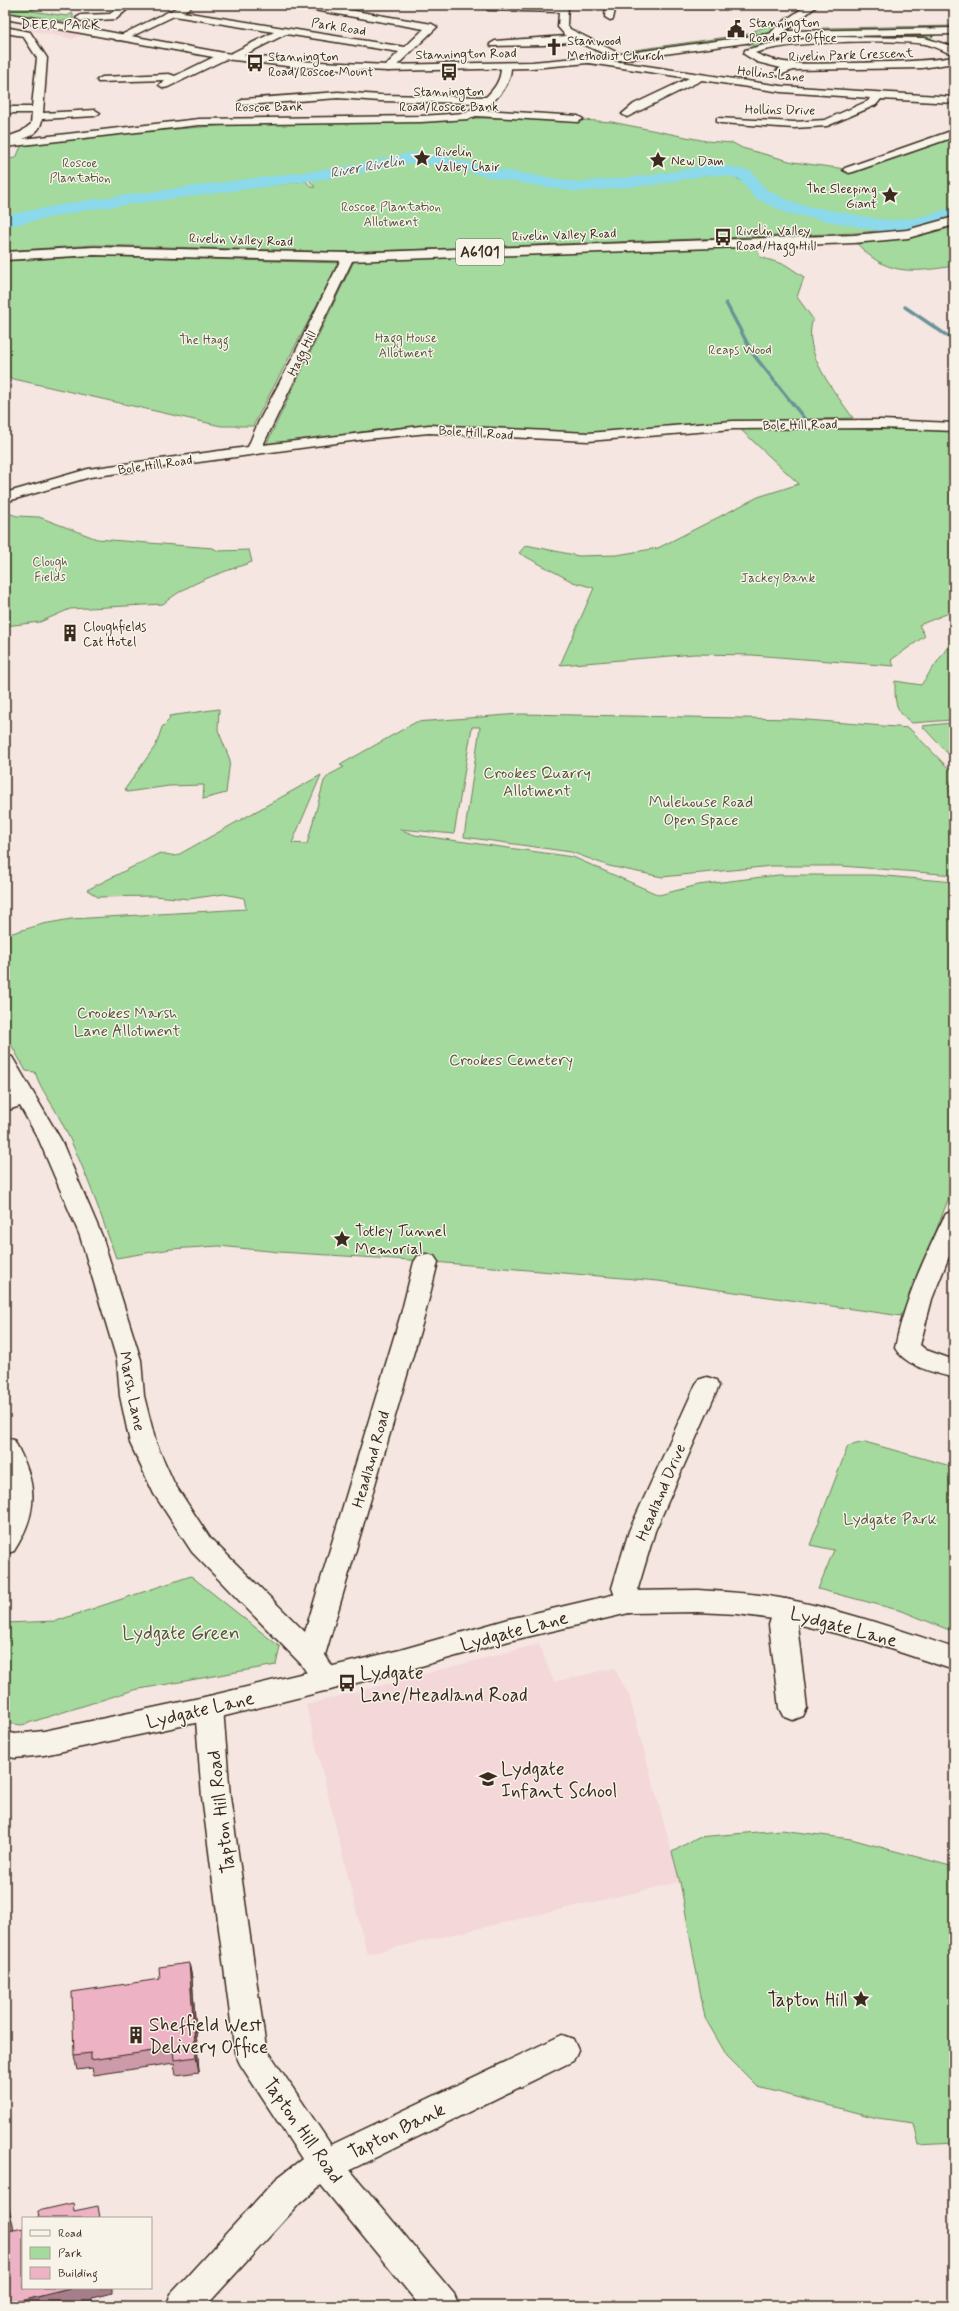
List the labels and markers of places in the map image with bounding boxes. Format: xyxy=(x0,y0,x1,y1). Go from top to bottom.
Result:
place label: Stannington Road Post Office xyxy=(749,15,837,47)
public building icon: Stannington Road Post Office xyxy=(726,19,746,39)
place label: Stanwood Methodist Church xyxy=(567,33,664,65)
church icon: Stanwood Methodist Church xyxy=(544,37,564,57)
place label: Stannington Road/Roscoe Mount xyxy=(268,49,374,81)
bus stop icon: Stannington Road/Roscoe Mount xyxy=(245,53,265,73)
bus stop icon: Stannington Road/Roscoe Bank xyxy=(439,62,459,82)
place label: Stannington Road/Roscoe Bank xyxy=(399,84,499,116)
place label: Rivelin Valley Chair xyxy=(435,144,501,176)
place icon: Rivelin Valley Chair xyxy=(412,148,432,168)
place icon: New Dam xyxy=(648,150,668,170)
place label: New Dam xyxy=(671,153,724,170)
place label: The Sleeping Giant xyxy=(806,181,877,213)
place icon: The Sleeping Giant xyxy=(880,185,900,205)
place label: Rivelin Valley Road/Hagg Hill xyxy=(736,223,817,257)
bus stop icon: Rivelin Valley Road/Hagg Hill xyxy=(713,227,733,247)
place label: Cloughfields Cat Hotel xyxy=(83,619,146,651)
building icon: Cloughfields Cat Hotel xyxy=(60,623,80,643)
place label: Totley Tunnel Memorial xyxy=(355,1221,446,1260)
place icon: Totley Tunnel Memorial xyxy=(332,1229,352,1249)
place label: Lydgate Lane/Headland Road xyxy=(360,1661,528,1708)
bus stop icon: Lydgate Lane/Headland Road xyxy=(337,1673,357,1693)
place label: Lydgate Infant School xyxy=(501,1757,617,1804)
school or university icon: Lydgate Infant School xyxy=(478,1769,498,1789)
place label: Tapton Hill xyxy=(767,1988,848,2013)
place icon: Tapton Hill xyxy=(851,1989,871,2009)
place label: Sheffield West Delivery Office xyxy=(149,2013,268,2060)
building icon: Sheffield West Delivery Office xyxy=(126,2025,146,2045)

